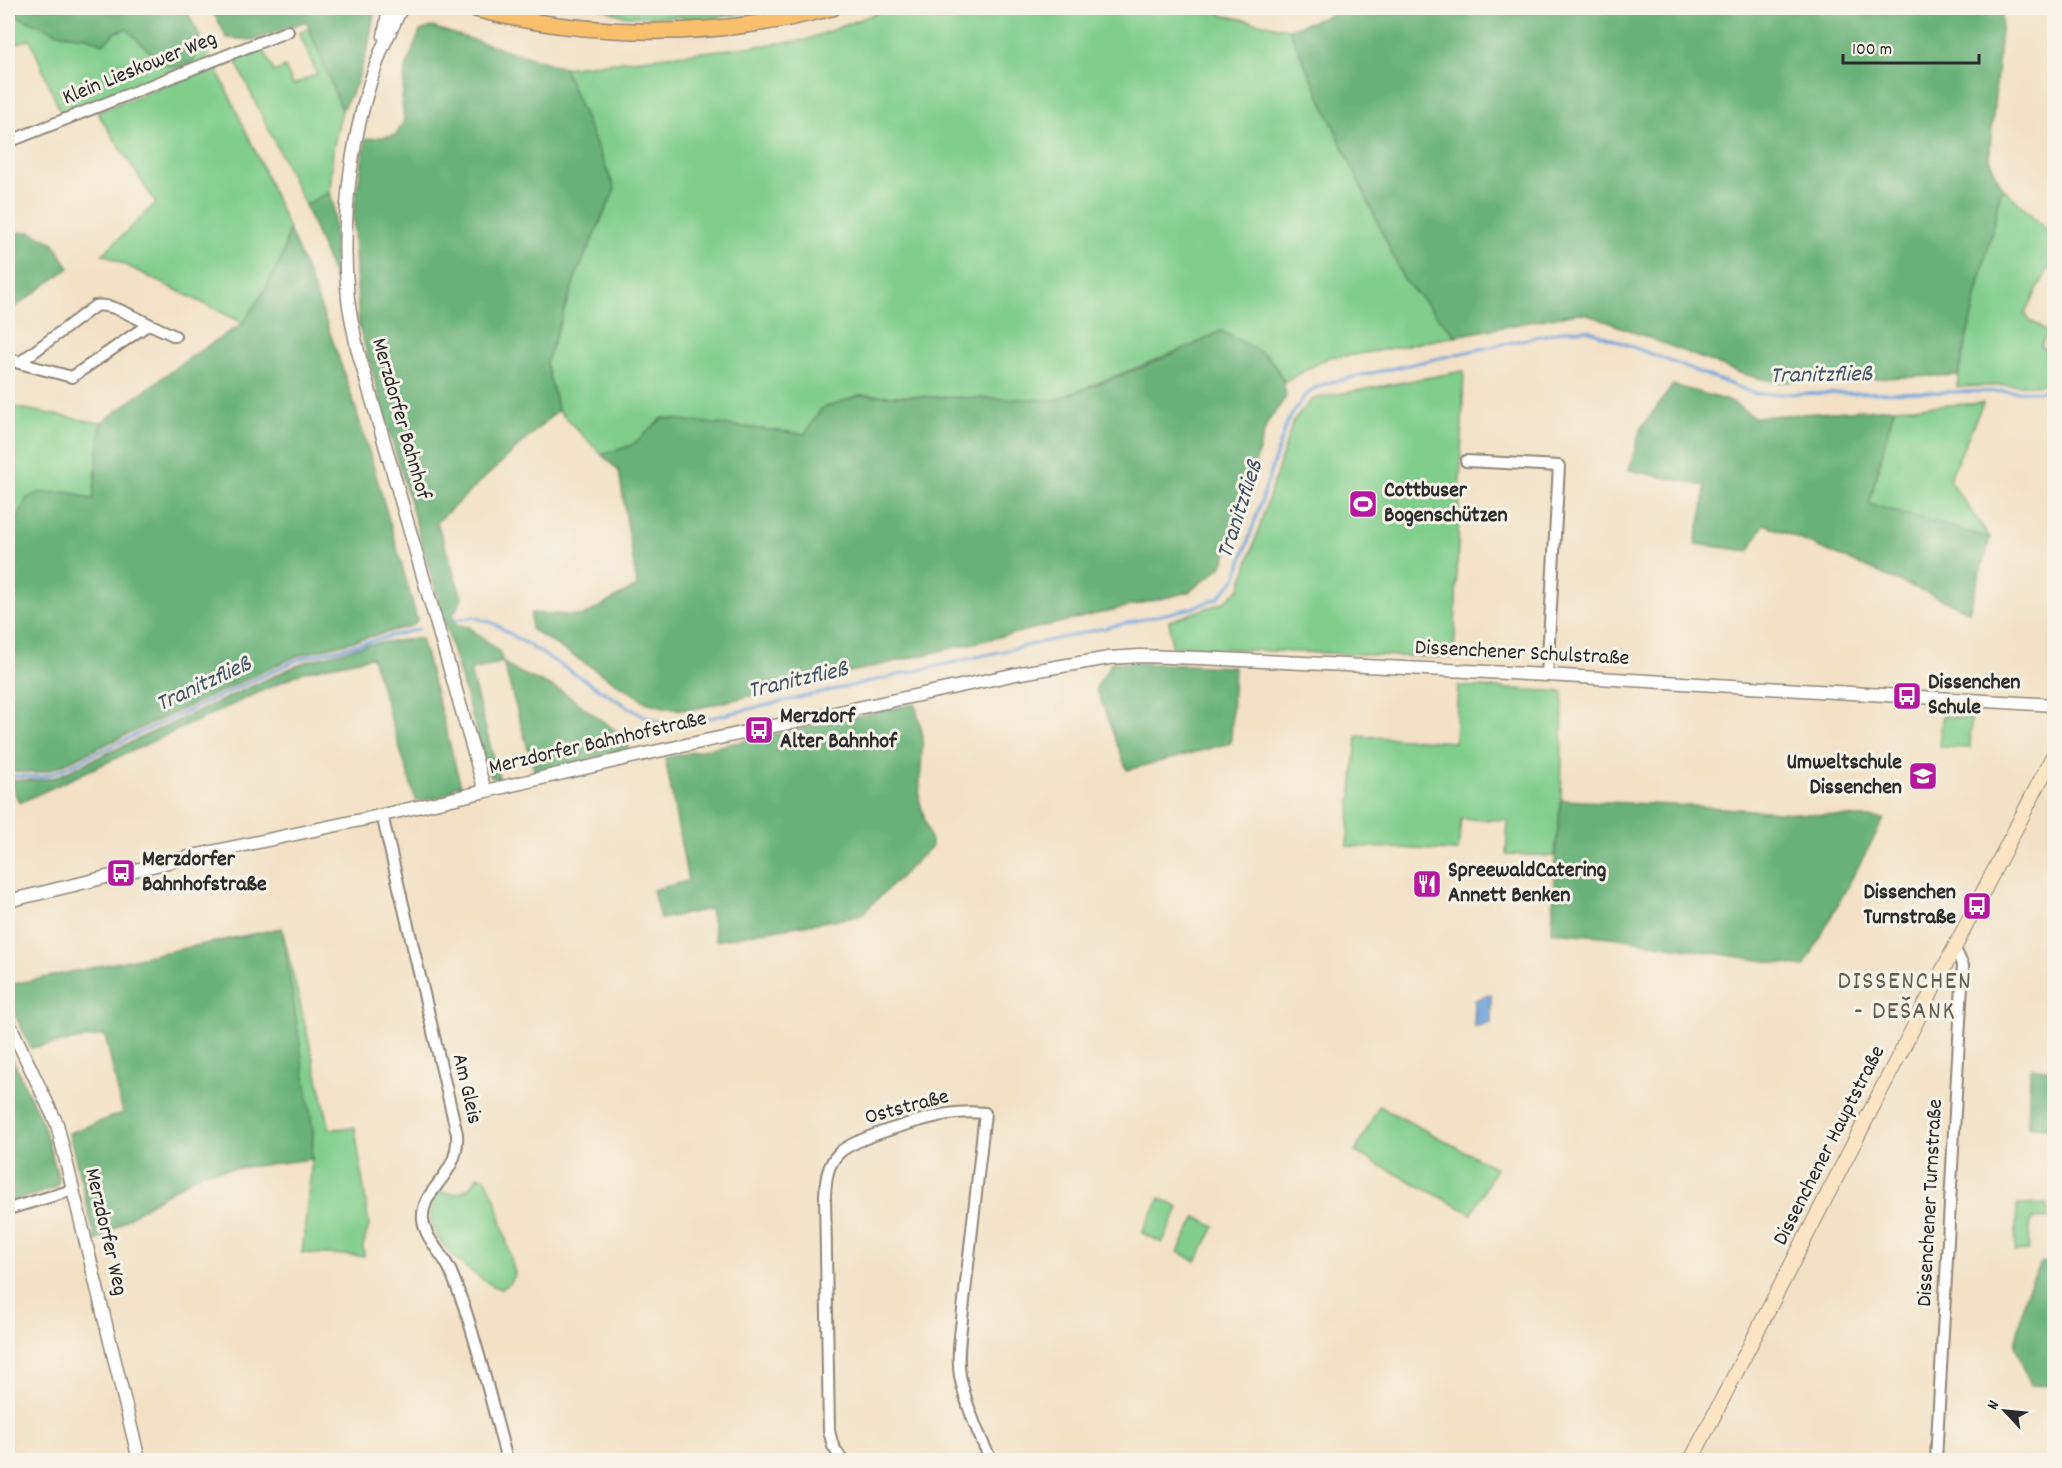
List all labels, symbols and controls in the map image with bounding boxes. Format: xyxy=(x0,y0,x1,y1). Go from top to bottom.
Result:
street label: Klein Lieskower Weg xyxy=(58,24,222,114)
scale bar xyxy=(1843,27,1980,65)
text: 100 m xyxy=(1852,38,1892,63)
street label: Merzdorfer Bahnhof xyxy=(362,335,438,505)
water label: Tranitzfließ xyxy=(1770,358,1874,394)
water label: Tranitzfließ xyxy=(1209,455,1273,564)
place label: Cottbuser Bogenschützen xyxy=(1384,476,1508,532)
sports icon: Cottbuser Bogenschützen xyxy=(1347,488,1379,520)
street label: Dissenchener Schulstraße xyxy=(1414,633,1630,675)
water label: Tranitzfließ xyxy=(151,647,259,722)
water label: Tranitzfließ xyxy=(745,653,853,709)
place label: Dissenchen Schule xyxy=(1928,668,2021,724)
bus stop icon: Dissenchen Schule xyxy=(1891,680,1923,712)
place label: Merzdorf Alter Bahnhof xyxy=(780,702,898,758)
street label: Merzdorfer Bahnhofstraße xyxy=(486,704,710,784)
bus stop icon: Merzdorf Alter Bahnhof xyxy=(743,714,775,746)
place label: Umweltschule Dissenchen xyxy=(1786,748,1902,804)
school or university icon: Umweltschule Dissenchen xyxy=(1907,760,1939,792)
place label: Merzdorfer Bahnhofstraße xyxy=(142,845,267,901)
place label: SpreewaldCatering Annett Benken xyxy=(1448,856,1607,912)
bus stop icon: Merzdorfer Bahnhofstraße xyxy=(105,857,137,889)
restaurant icon: SpreewaldCatering Annett Benken xyxy=(1411,868,1443,900)
place label: Dissenchen Turnstraße xyxy=(1863,878,1956,934)
bus stop icon: Dissenchen Turnstraße xyxy=(1961,890,1993,922)
district label: DISSENCHEN - DEŠANK xyxy=(1838,964,1972,1031)
street label: Dissenchener Hauptstraße xyxy=(1766,1041,1894,1251)
street label: Am Gleis xyxy=(443,1051,489,1127)
street label: Oststraße xyxy=(861,1082,953,1134)
street label: Dissenchener Turnstraße xyxy=(1910,1098,1952,1308)
street label: Merzdorfer Weg xyxy=(75,1165,135,1299)
north arrow xyxy=(1975,1381,2035,1441)
text: N xyxy=(1982,1397,2006,1414)

